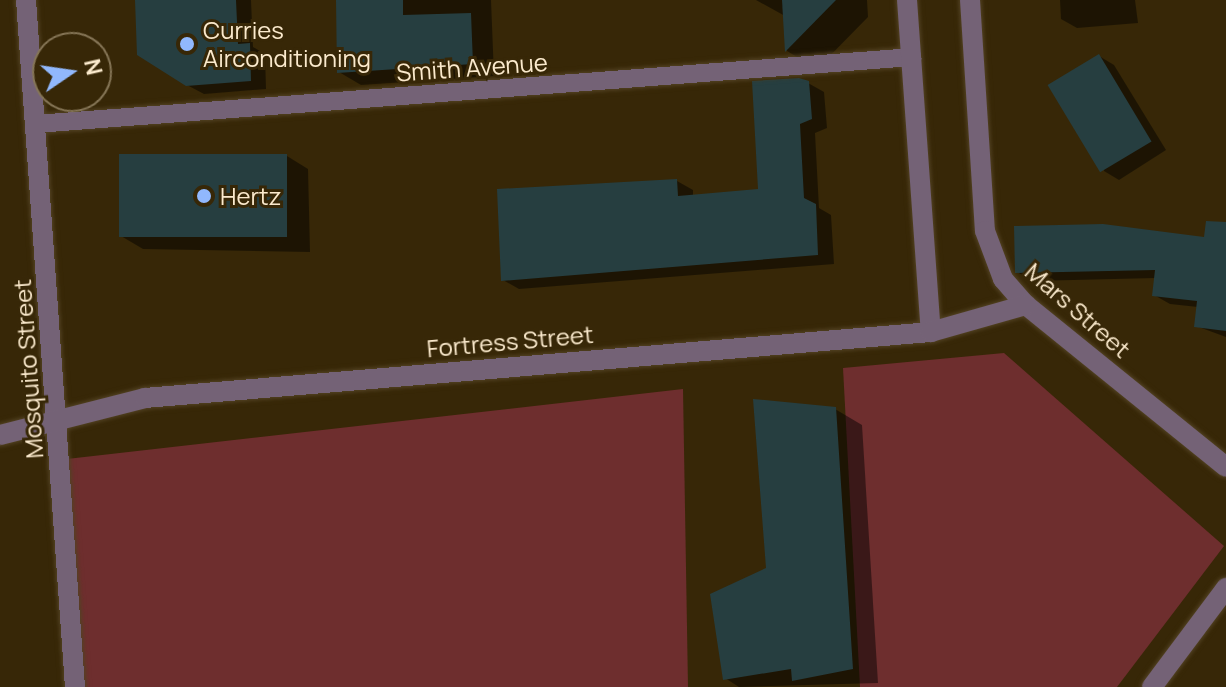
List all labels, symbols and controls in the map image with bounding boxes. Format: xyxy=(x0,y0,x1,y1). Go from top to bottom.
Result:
place label: Curries Airconditioning xyxy=(203,16,371,72)
north arrow xyxy=(32,32,112,112)
marker: Curries Airconditioning xyxy=(178,35,196,53)
street label: Smith Avenue xyxy=(395,47,549,87)
text: N xyxy=(77,56,110,78)
place label: Hertz xyxy=(220,182,281,210)
marker: Hertz xyxy=(195,187,213,205)
street label: Mars Street xyxy=(1020,257,1136,363)
street label: Mosquito Street xyxy=(7,278,49,460)
street label: Fortress Street xyxy=(426,319,594,363)

